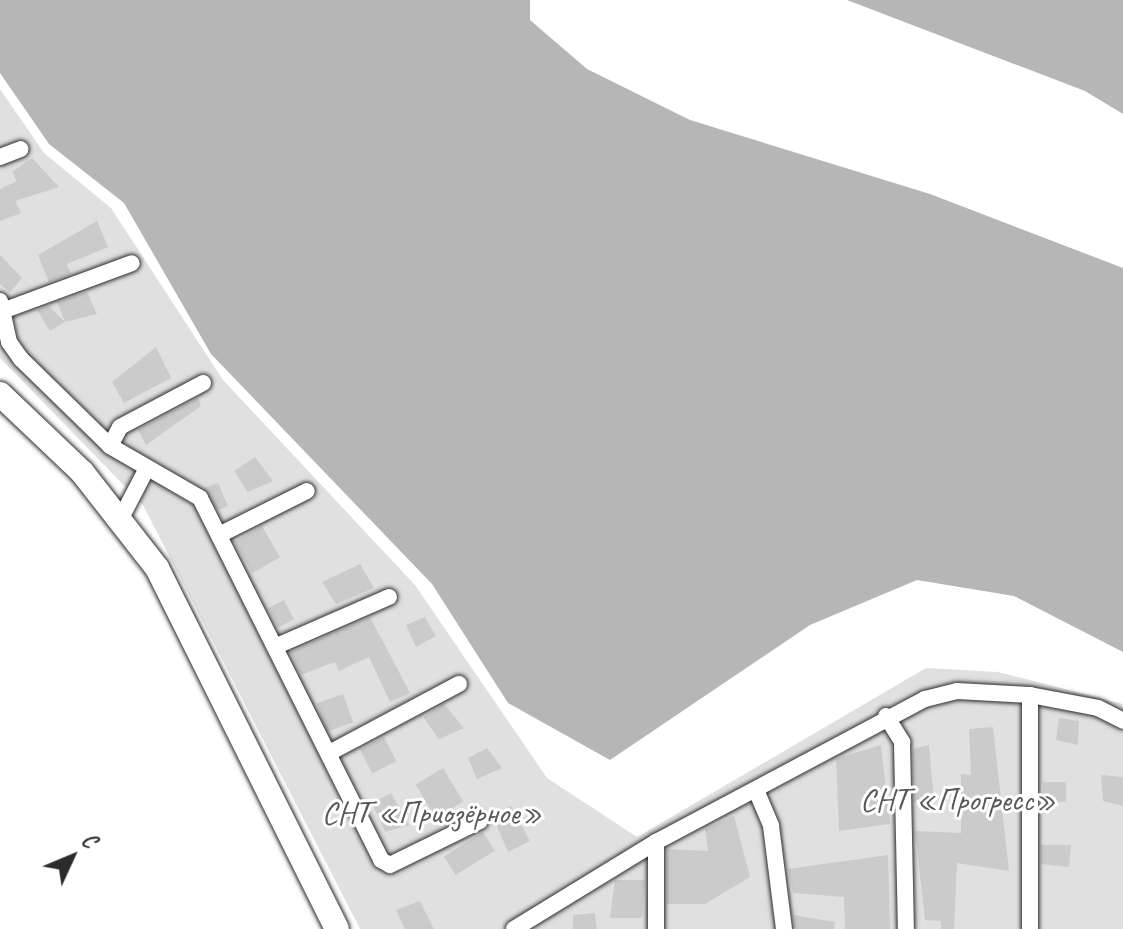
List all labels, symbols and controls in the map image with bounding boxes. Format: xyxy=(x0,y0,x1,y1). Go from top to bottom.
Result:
park label: СНТ «Прогресс» xyxy=(860,781,1056,819)
park label: СНТ «Приозёрное» xyxy=(322,794,542,832)
north arrow xyxy=(32,817,112,897)
text: С xyxy=(75,827,103,854)

